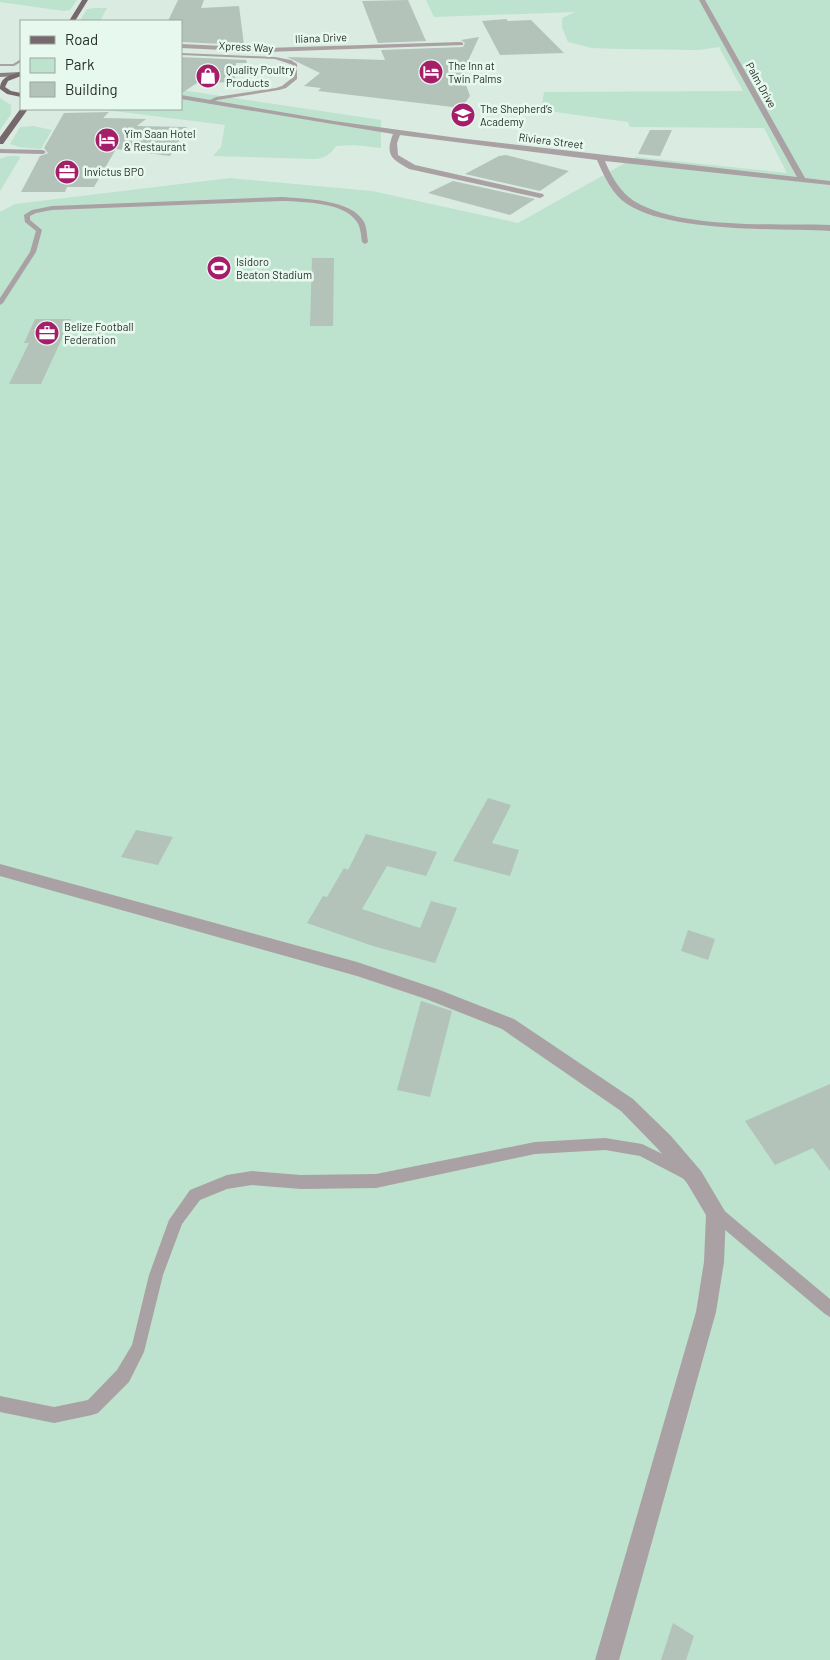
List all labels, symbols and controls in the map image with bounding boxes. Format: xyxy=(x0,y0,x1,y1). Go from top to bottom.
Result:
legend xyxy=(20,20,182,110)
text: Road xyxy=(65,30,98,48)
street label: Iliana Drive xyxy=(295,30,347,45)
street label: Xpress Way xyxy=(218,39,274,54)
text: Park xyxy=(65,55,95,73)
hotel icon: The Inn at Twin Palms xyxy=(418,59,444,85)
place label: The Inn at Twin Palms xyxy=(448,59,502,85)
street label: Palm Drive xyxy=(744,60,779,110)
shop icon: Quality Poultry Products xyxy=(195,63,221,89)
place label: Quality Poultry Products xyxy=(226,63,295,89)
text: Building xyxy=(65,80,118,98)
school or university icon: The Shepherd’s Academy xyxy=(450,102,476,128)
place label: The Shepherd’s Academy xyxy=(480,102,552,128)
hotel icon: Yim Saan Hotel & Restaurant xyxy=(94,127,120,153)
place label: Yim Saan Hotel & Restaurant xyxy=(124,127,195,153)
street label: Riviera Street xyxy=(518,130,584,151)
office icon: Invictus BPO xyxy=(54,159,80,185)
place label: Invictus BPO xyxy=(84,165,144,178)
sports icon: Isidoro Beaton Stadium xyxy=(206,255,232,281)
place label: Isidoro Beaton Stadium xyxy=(236,255,312,281)
office icon: Belize Football Federation xyxy=(34,320,60,346)
place label: Belize Football Federation xyxy=(64,320,133,346)

